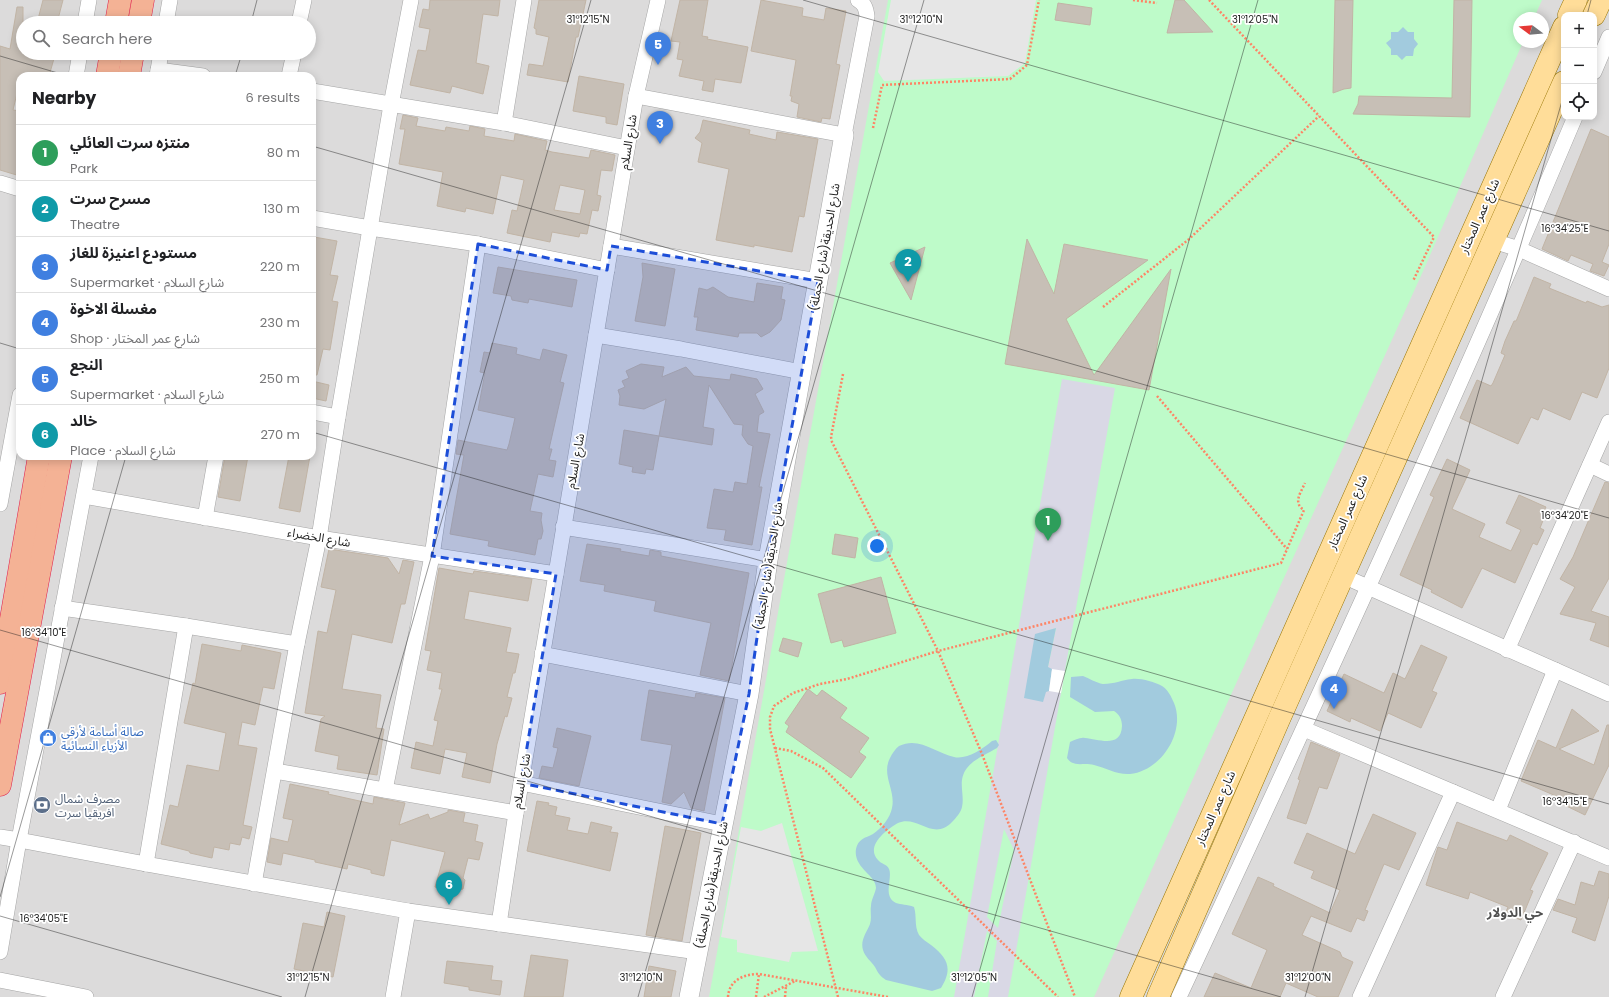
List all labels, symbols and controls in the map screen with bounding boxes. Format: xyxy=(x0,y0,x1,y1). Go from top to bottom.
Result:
text: 31°12'15"N xyxy=(566,12,610,27)
text: 31°12'10"N xyxy=(899,12,943,27)
text: 31°12'05"N xyxy=(1232,12,1278,27)
north arrow xyxy=(1513,12,1549,48)
map controls xyxy=(1561,12,1597,120)
button: + xyxy=(1561,12,1597,48)
search box xyxy=(16,16,316,60)
icon: search xyxy=(30,27,52,49)
text: Search here xyxy=(62,28,152,49)
pin: 5 xyxy=(645,32,671,65)
button: − xyxy=(1561,48,1597,84)
button: locate xyxy=(1561,84,1597,120)
text: Nearby xyxy=(32,86,96,110)
text: 6 results xyxy=(246,88,300,107)
pin: 3 xyxy=(647,111,673,144)
street label: شارع السلام xyxy=(615,113,642,171)
text: منتزه سرت العائلي xyxy=(70,132,190,153)
text: 1 xyxy=(43,143,47,162)
text: 80 m xyxy=(267,143,300,162)
text: Park xyxy=(70,159,98,178)
street label: شارع عمر المختار xyxy=(1454,176,1504,258)
street label: شارع الحديقة(شارع الجملة) xyxy=(804,182,845,312)
text: مسرح سرت xyxy=(70,188,151,209)
text: 2 xyxy=(41,199,49,218)
text: 130 m xyxy=(263,199,300,218)
text: Theatre xyxy=(70,215,120,234)
text: 16°34'25"E xyxy=(1541,221,1589,236)
text: مستودع اعنيزة للغاز xyxy=(70,242,197,263)
pin: 2 xyxy=(895,249,921,282)
text: 3 xyxy=(41,257,49,276)
text: 220 m xyxy=(260,257,300,276)
text: Supermarket · شارع السلام xyxy=(70,273,224,292)
text: مغسلة الاخوة xyxy=(70,298,157,319)
text: 4 xyxy=(41,313,49,332)
text: 230 m xyxy=(260,313,300,332)
text: Shop · شارع عمر المختار xyxy=(70,329,200,348)
text: النجع xyxy=(70,354,103,375)
text: 5 xyxy=(41,369,49,388)
text: 250 m xyxy=(259,369,300,388)
text: Supermarket · شارع السلام xyxy=(70,385,224,404)
text: خالد xyxy=(70,410,97,431)
text: 6 xyxy=(41,425,49,444)
text: 270 m xyxy=(260,425,300,444)
street label: شارع السلام xyxy=(562,432,589,490)
text: Place · شارع السلام xyxy=(70,441,176,460)
street label: شارع عمر المختار xyxy=(1322,472,1372,554)
street label: شارع الحديقة(شارع الجملة) xyxy=(749,501,788,631)
pin: 1 xyxy=(1035,508,1061,541)
text: 16°34'20"E xyxy=(1541,508,1589,523)
street label: شارع الخضراء xyxy=(286,523,352,552)
your location xyxy=(867,536,887,556)
text: 16°34'10"E xyxy=(22,625,66,640)
pin: 4 xyxy=(1321,676,1347,709)
place label: صالة أسامة لأرقى الأزياء النسائية xyxy=(61,723,144,754)
shop icon: صالة أسامة لأرقى الأزياء النسائية xyxy=(38,728,58,748)
street label: شارع السلام xyxy=(508,752,535,810)
street label: شارع عمر المختار xyxy=(1190,768,1240,850)
place label: مصرف شمال افريقيا سرت xyxy=(55,790,120,821)
text: 16°34'15"E xyxy=(1543,794,1587,809)
bank icon: مصرف شمال افريقيا سرت xyxy=(32,795,52,815)
street label: شارع الحديقة(شارع الجملة) xyxy=(690,820,733,950)
pin: 6 xyxy=(436,872,462,905)
district label: حي الدولار xyxy=(1486,903,1543,923)
text: 16°34'05"E xyxy=(20,911,68,926)
text: 31°12'15"N xyxy=(286,970,330,985)
text: 31°12'10"N xyxy=(619,970,663,985)
text: 31°12'05"N xyxy=(951,970,997,985)
text: 31°12'00"N xyxy=(1285,970,1331,985)

